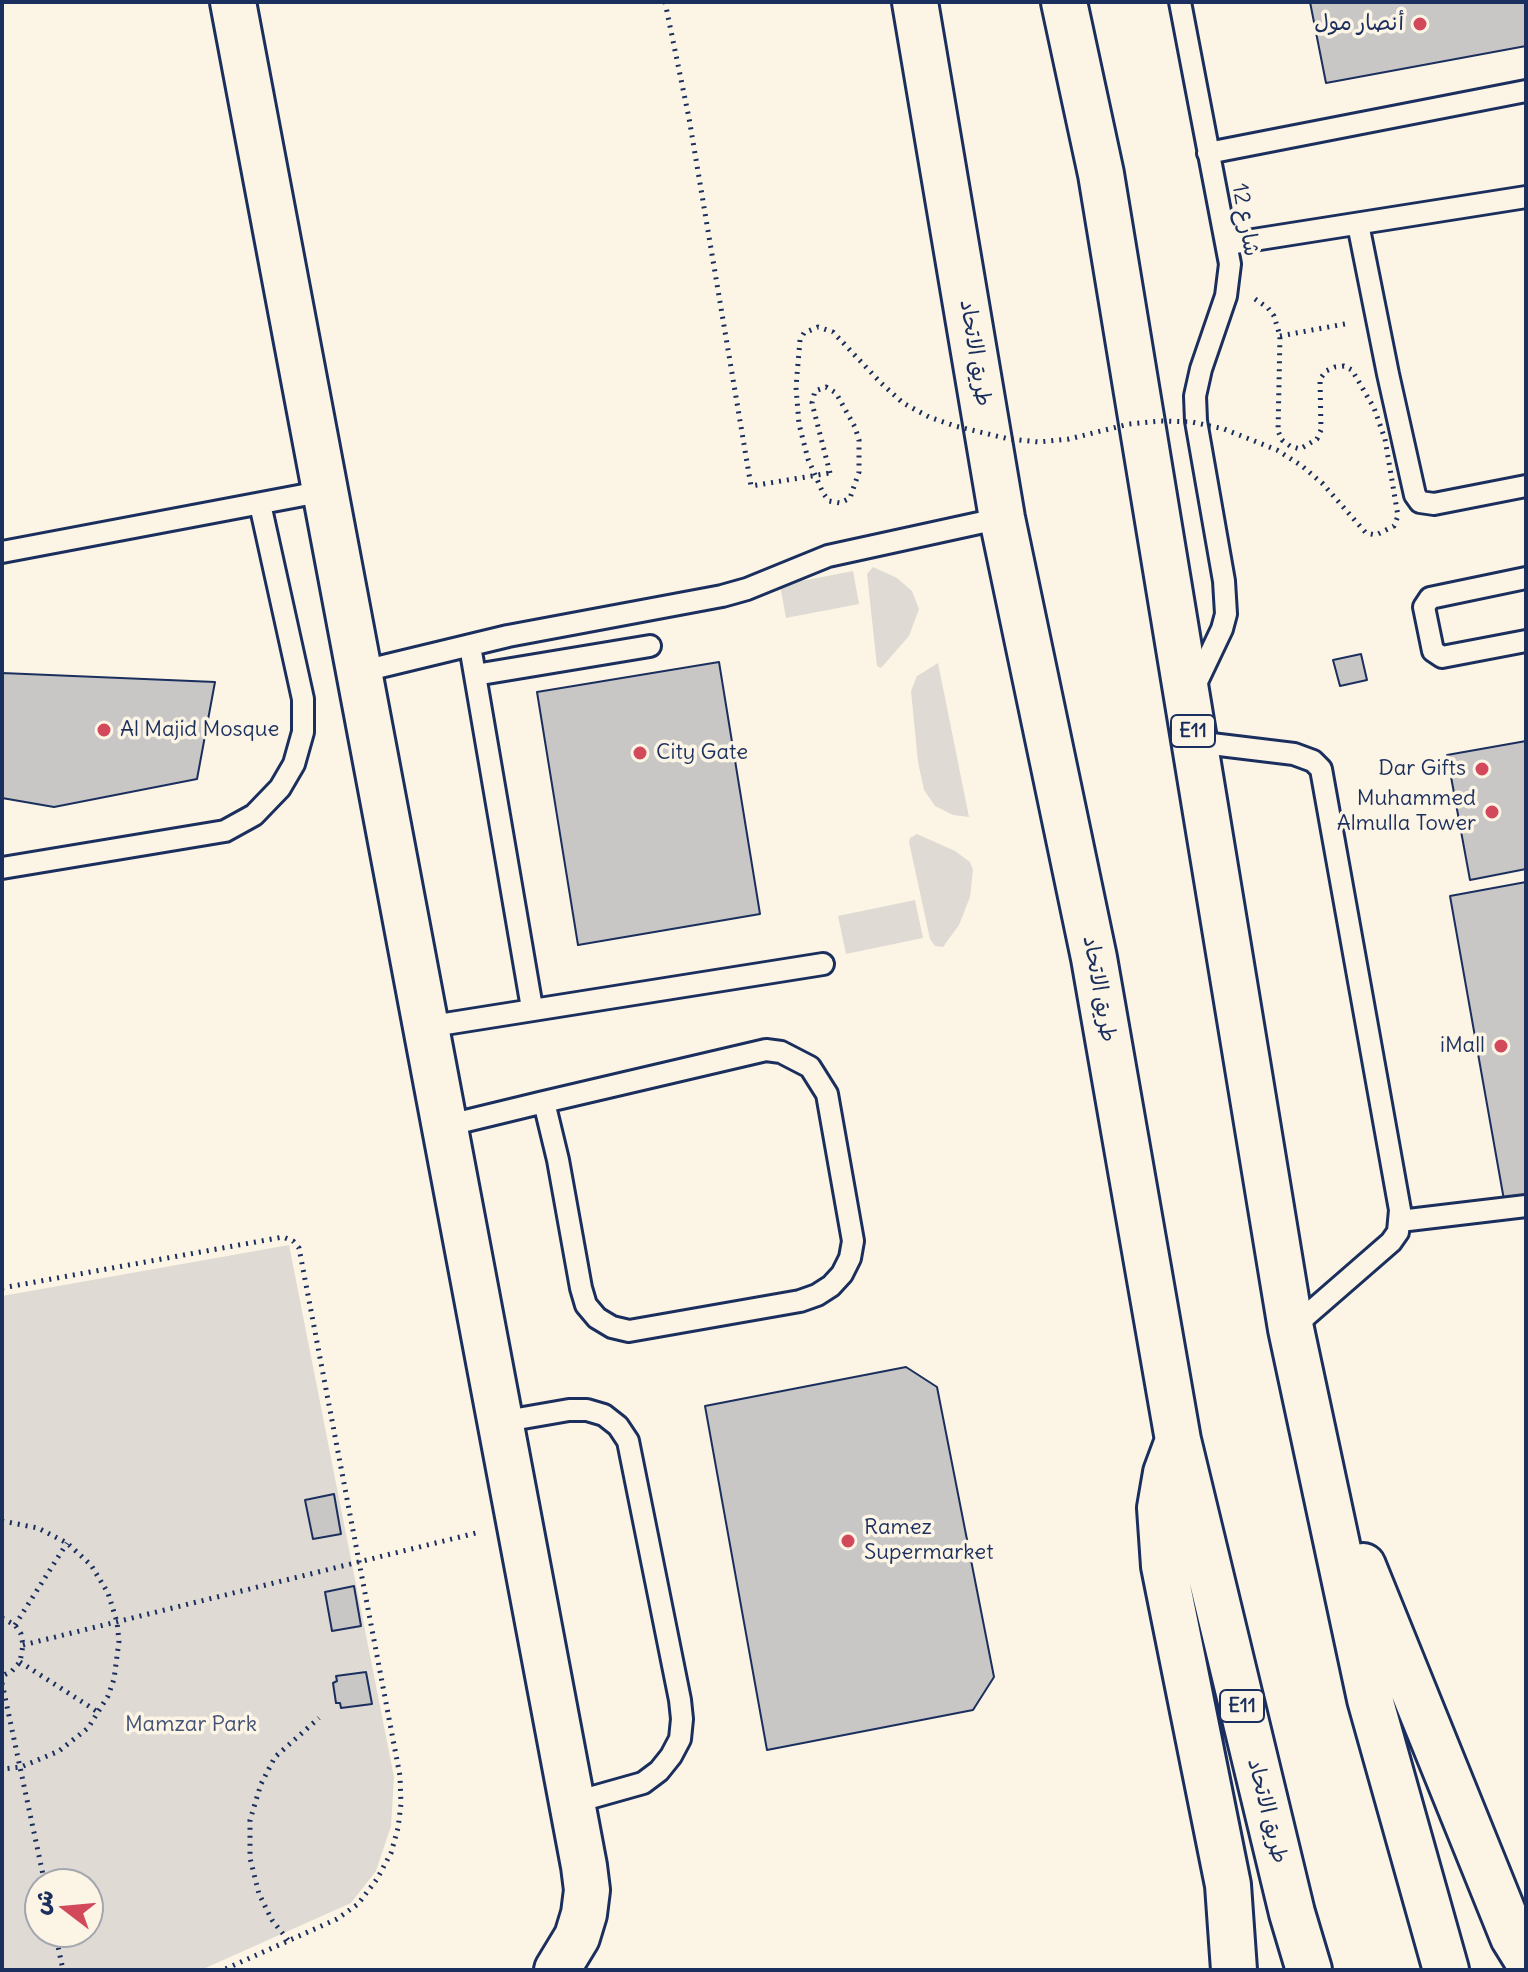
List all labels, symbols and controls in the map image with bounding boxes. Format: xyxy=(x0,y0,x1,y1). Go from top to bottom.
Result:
place label: أنصار مول xyxy=(1314,11,1404,37)
marker: أنصار مول xyxy=(1411,15,1429,33)
street label: شارع 12 xyxy=(1226,181,1264,259)
street label: طريق الاتحاد xyxy=(954,298,996,408)
road number: E11 xyxy=(1171,715,1215,747)
place label: Al Majid Mosque xyxy=(120,717,279,743)
marker: Al Majid Mosque xyxy=(95,721,113,739)
place label: City Gate xyxy=(656,740,748,766)
marker: City Gate xyxy=(631,744,649,762)
place label: Dar Gifts xyxy=(1378,756,1466,782)
marker: Dar Gifts xyxy=(1473,760,1491,778)
place label: Muhammed Almulla Tower xyxy=(1337,786,1476,838)
marker: Muhammed Almulla Tower xyxy=(1483,803,1501,821)
street label: طريق الاتحاد xyxy=(1077,934,1121,1044)
place label: iMall xyxy=(1440,1033,1485,1059)
marker: iMall xyxy=(1492,1037,1510,1055)
place label: Ramez Supermarket xyxy=(864,1515,994,1566)
marker: Ramez Supermarket xyxy=(839,1532,857,1550)
road number: E11 xyxy=(1220,1690,1264,1722)
park label: Mamzar Park xyxy=(125,1712,257,1738)
street label: طريق الاتحاد xyxy=(1241,1756,1293,1866)
north arrow xyxy=(24,1868,104,1948)
text: ش xyxy=(26,1886,60,1917)

